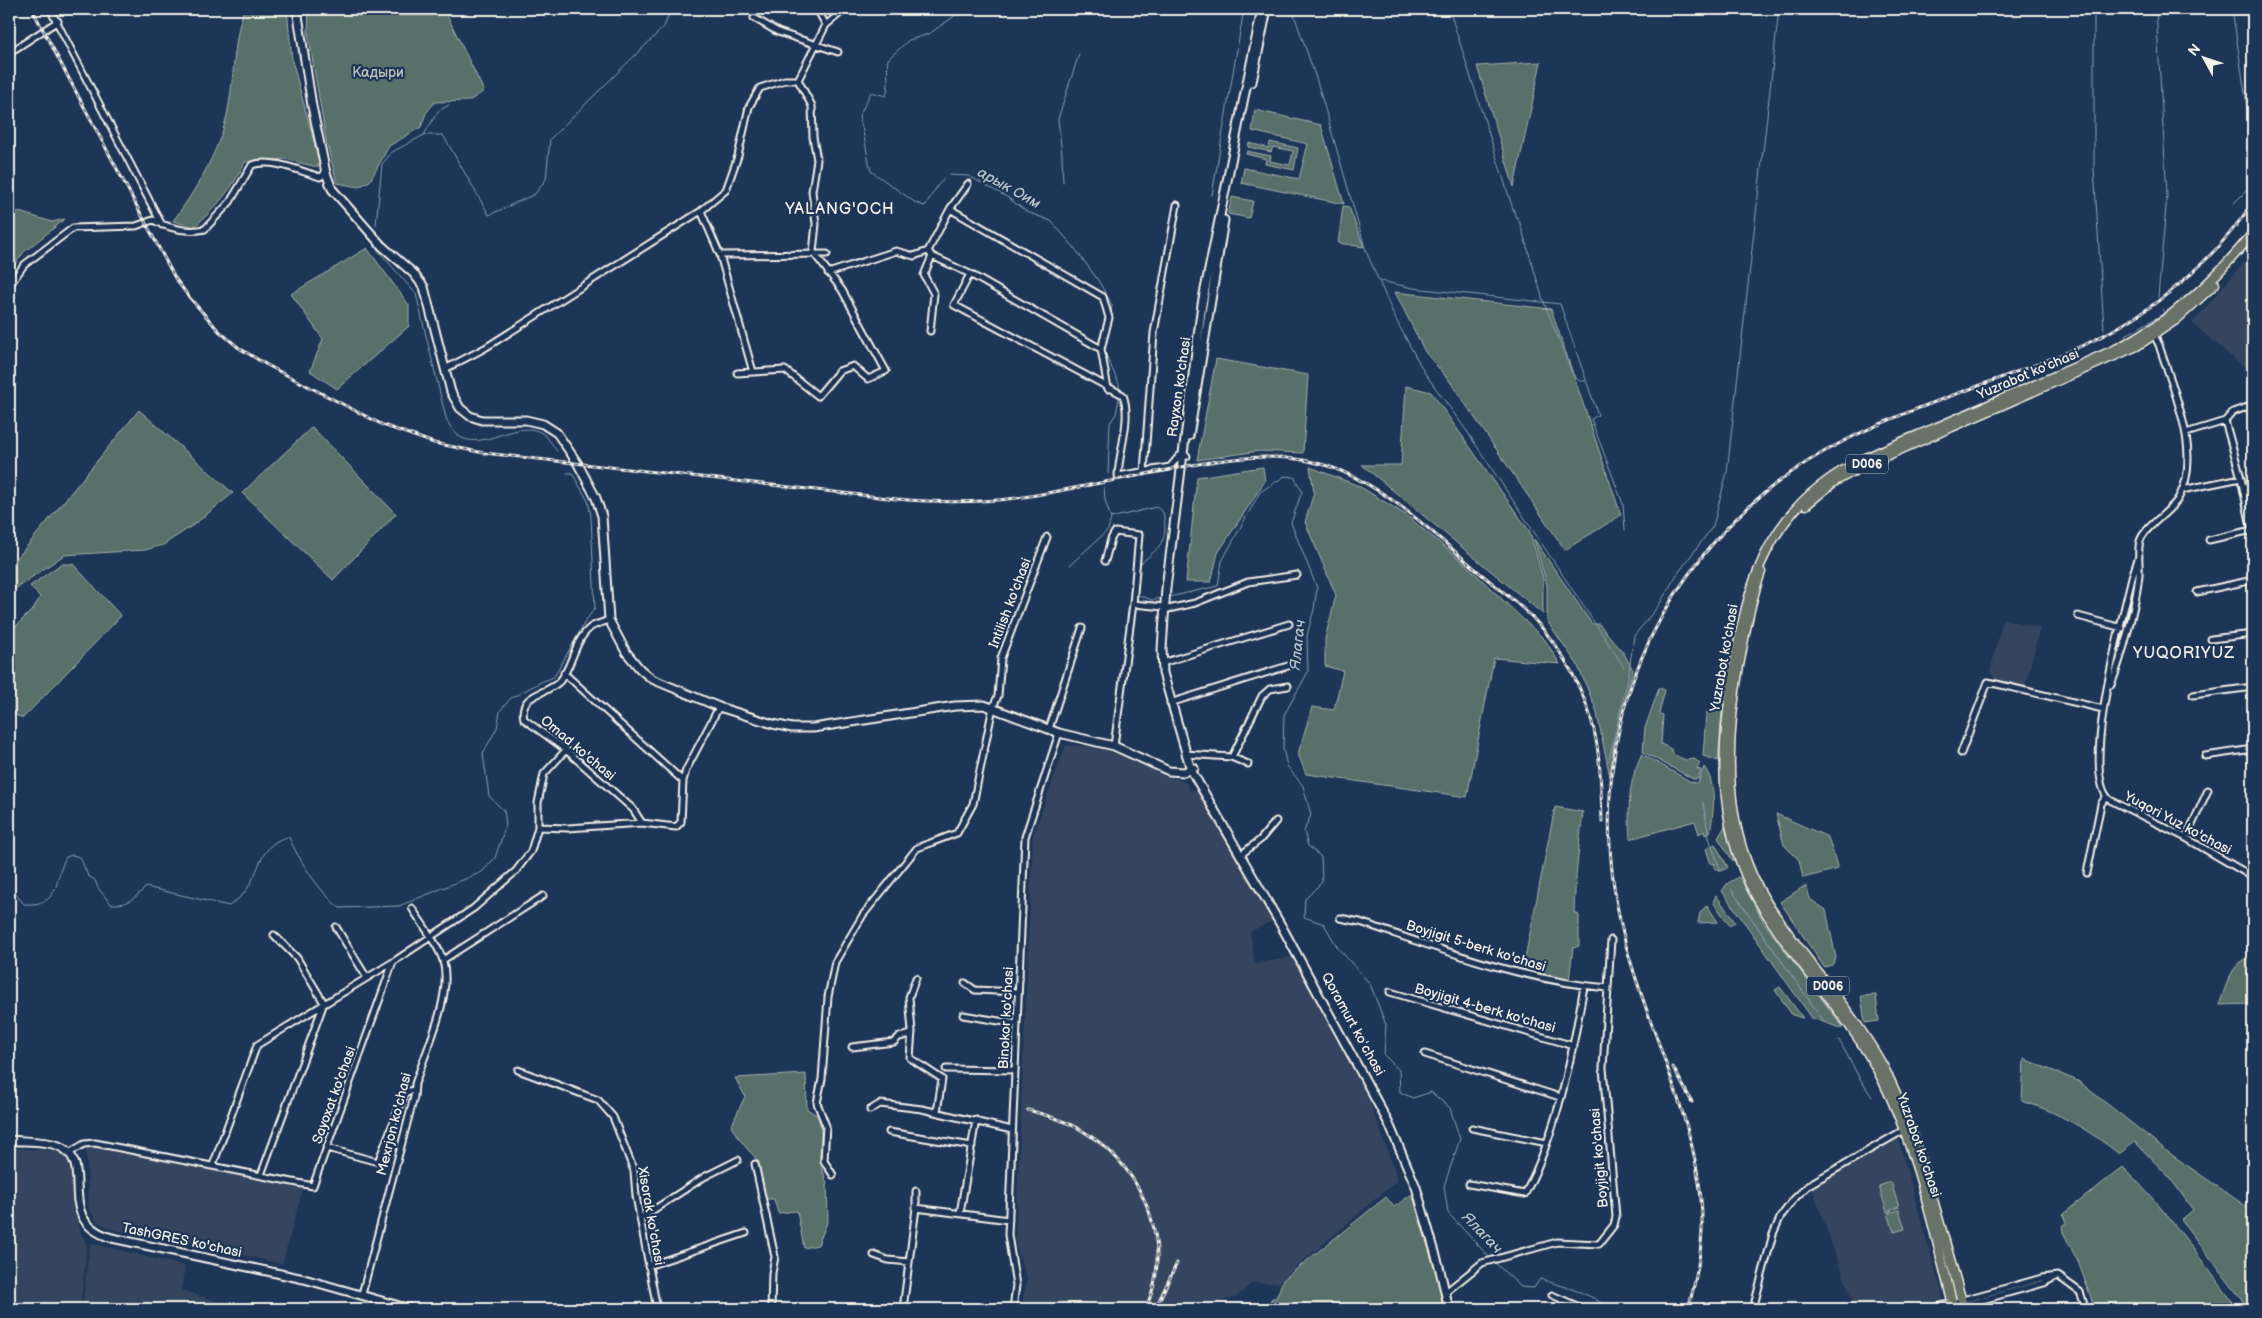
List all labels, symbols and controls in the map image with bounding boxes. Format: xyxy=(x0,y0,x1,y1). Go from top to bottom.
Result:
north arrow xyxy=(2180,32,2230,82)
text: N xyxy=(2185,40,2204,59)
park label: Кадыри xyxy=(352,64,404,81)
water label: арык Оим xyxy=(974,163,1044,213)
district label: YALANG'OCH xyxy=(784,200,895,219)
street label: Rayxon ko'chasi xyxy=(1164,336,1194,438)
street label: Yuzrabot ko'chasi xyxy=(1974,345,2082,404)
road number: D006 xyxy=(1846,454,1888,474)
street label: Intilish ko'chasi xyxy=(985,555,1035,651)
street label: Yuzrabot ko'chasi xyxy=(1706,603,1742,714)
water label: Ялагач xyxy=(1286,619,1310,672)
district label: YUQORIYUZ xyxy=(2132,644,2235,663)
street label: Omad ko'chasi xyxy=(537,712,619,784)
street label: Yuqori Yuz ko'chasi xyxy=(2121,787,2235,858)
street label: Boyjigit 5-berk ko'chasi xyxy=(1404,917,1548,975)
street label: Binokor ko'chasi xyxy=(995,966,1017,1070)
street label: Qoramurt koʻchasi xyxy=(1318,970,1388,1078)
road number: D006 xyxy=(1807,976,1849,996)
street label: Boyjigit 4-berk ko'chasi xyxy=(1413,980,1557,1036)
street label: Sayoxat ko'chasi xyxy=(308,1044,360,1146)
street label: Mexrjon ko'chasi xyxy=(373,1071,415,1177)
street label: Yuzrabot ko'chasi xyxy=(1893,1090,1945,1199)
street label: Boyjigit ko'chasi xyxy=(1586,1107,1612,1209)
street label: Xisorak ko'chasi xyxy=(634,1164,668,1267)
water label: Ялагач xyxy=(1457,1208,1507,1258)
street label: TashGRES ko'chasi xyxy=(121,1219,243,1261)

